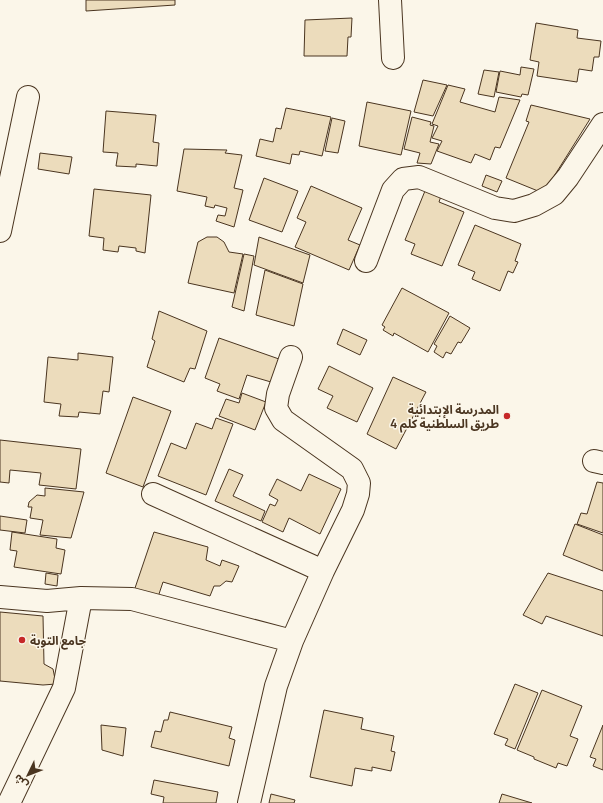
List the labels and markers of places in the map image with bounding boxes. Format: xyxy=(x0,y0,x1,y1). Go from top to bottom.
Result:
place label: المدرسة الإبتدائية طريق السلطنية كلم 4 xyxy=(390,401,499,433)
marker: المدرسة الإبتدائية طريق السلطنية كلم 4 xyxy=(502,411,512,421)
place label: جامع التوبة xyxy=(30,632,87,650)
marker: جامع التوبة xyxy=(17,635,27,645)

